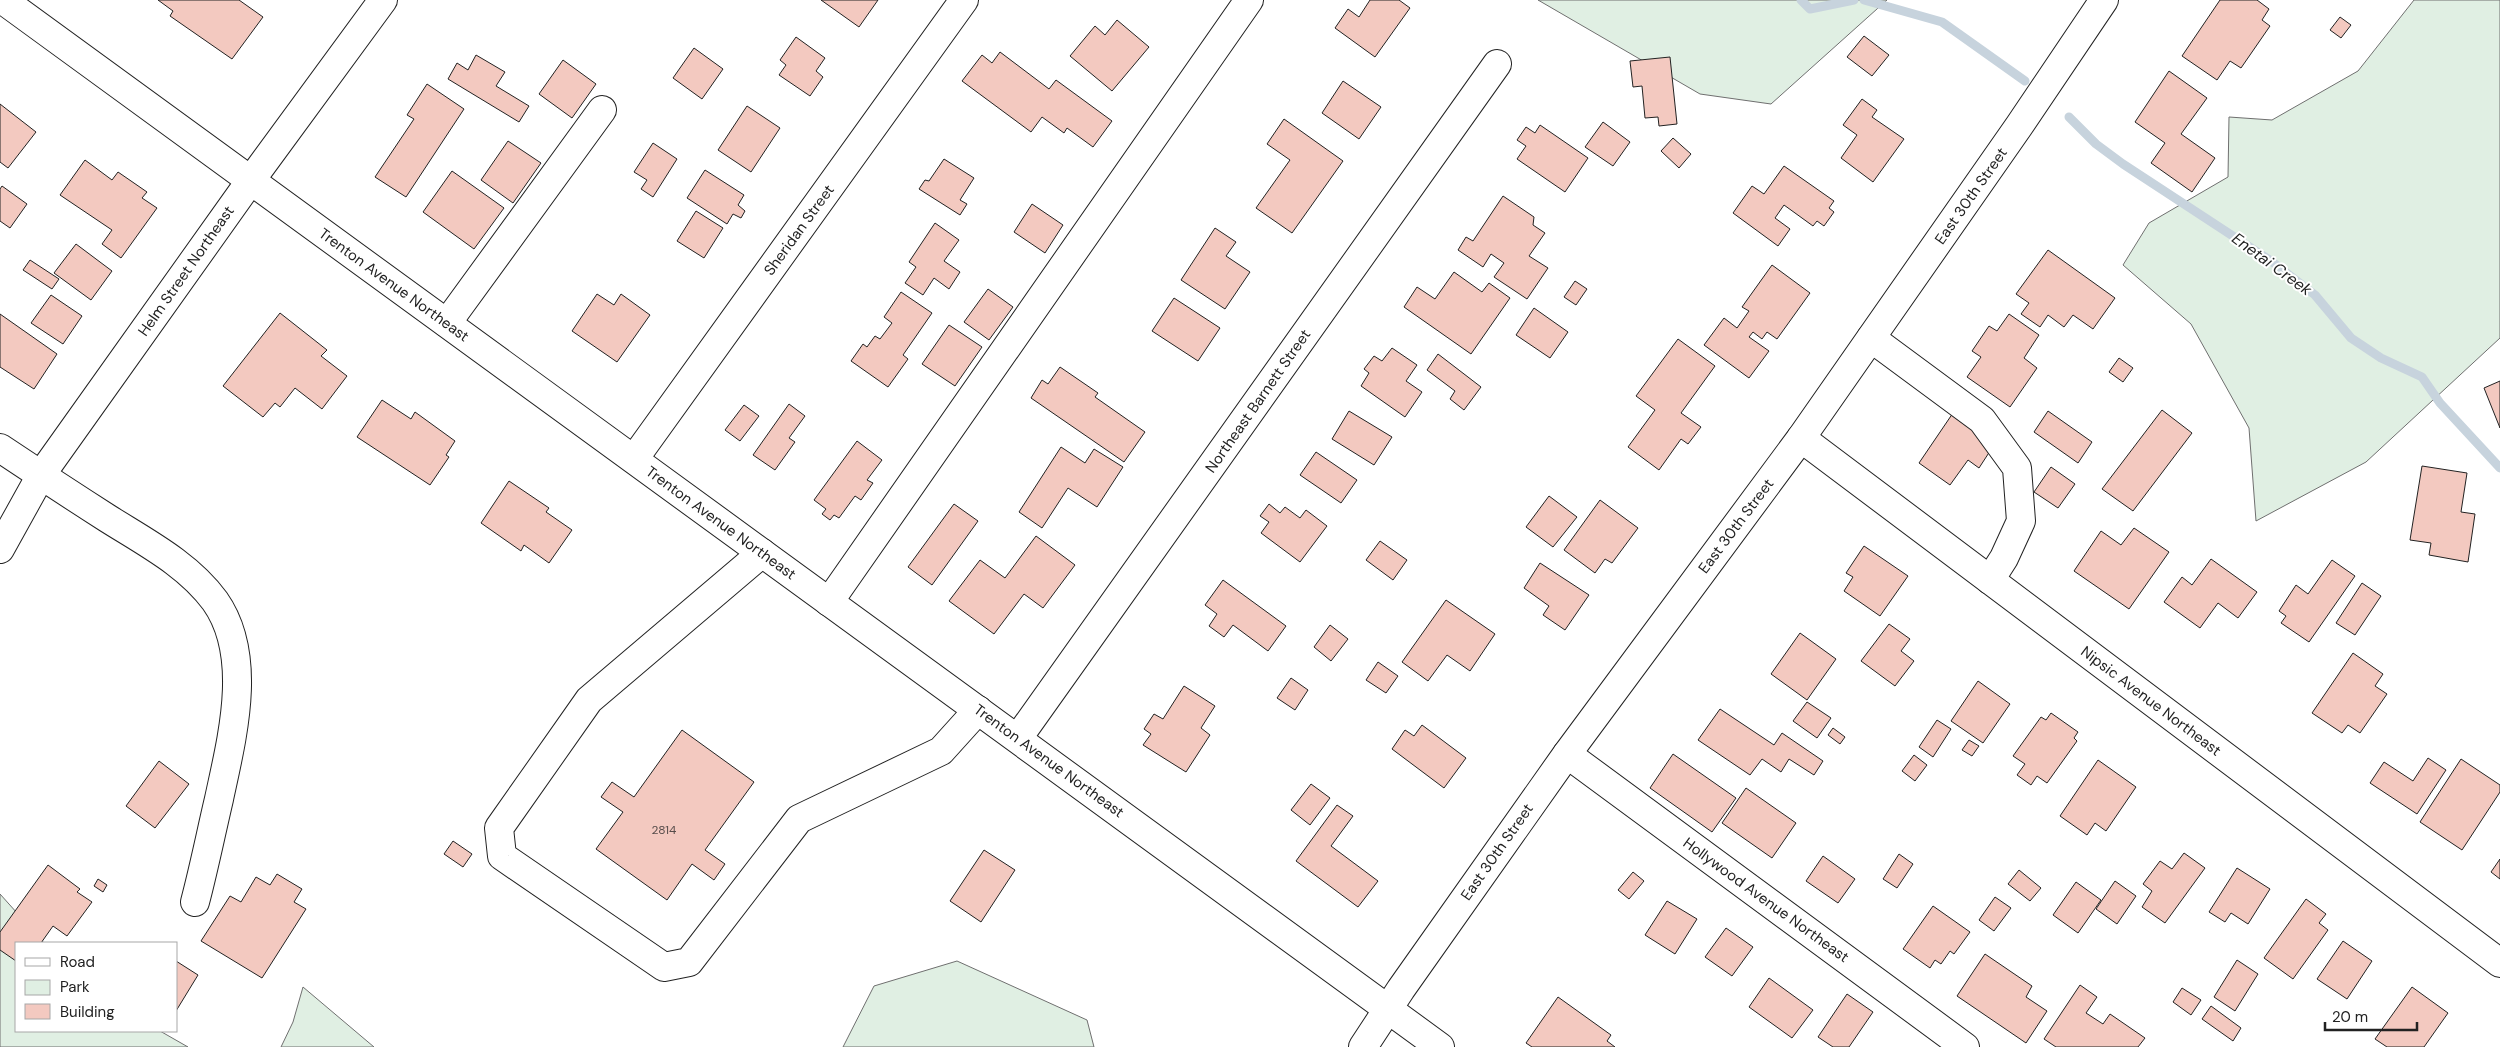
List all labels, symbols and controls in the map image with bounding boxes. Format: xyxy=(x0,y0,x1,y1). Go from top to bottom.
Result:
street label: East 30th Street xyxy=(1930,144,2012,248)
street label: Sheridan Street xyxy=(759,180,839,279)
street label: Helm Street Northeast xyxy=(133,202,239,340)
street label: Trenton Avenue Northeast xyxy=(315,224,473,346)
water label: Enetai Creek xyxy=(2228,228,2317,301)
street label: Northeast Barnett Street xyxy=(1201,325,1315,477)
street label: Trenton Avenue Northeast xyxy=(642,462,800,584)
street label: East 30th Street xyxy=(1694,474,1778,577)
street label: Nipsic Avenue Northeast xyxy=(2077,642,2225,761)
street label: Trenton Avenue Northeast xyxy=(970,700,1128,822)
street label: East 30th Street xyxy=(1456,800,1538,904)
house number: 2814 xyxy=(652,822,676,838)
street label: Hollywood Avenue Northeast xyxy=(1679,833,1853,967)
legend xyxy=(15,942,178,1032)
text: Road xyxy=(60,952,95,972)
text: Park xyxy=(60,977,90,997)
scale bar xyxy=(2325,1000,2418,1032)
text: Building xyxy=(60,1002,115,1022)
text: 20 m xyxy=(2332,1007,2368,1027)

